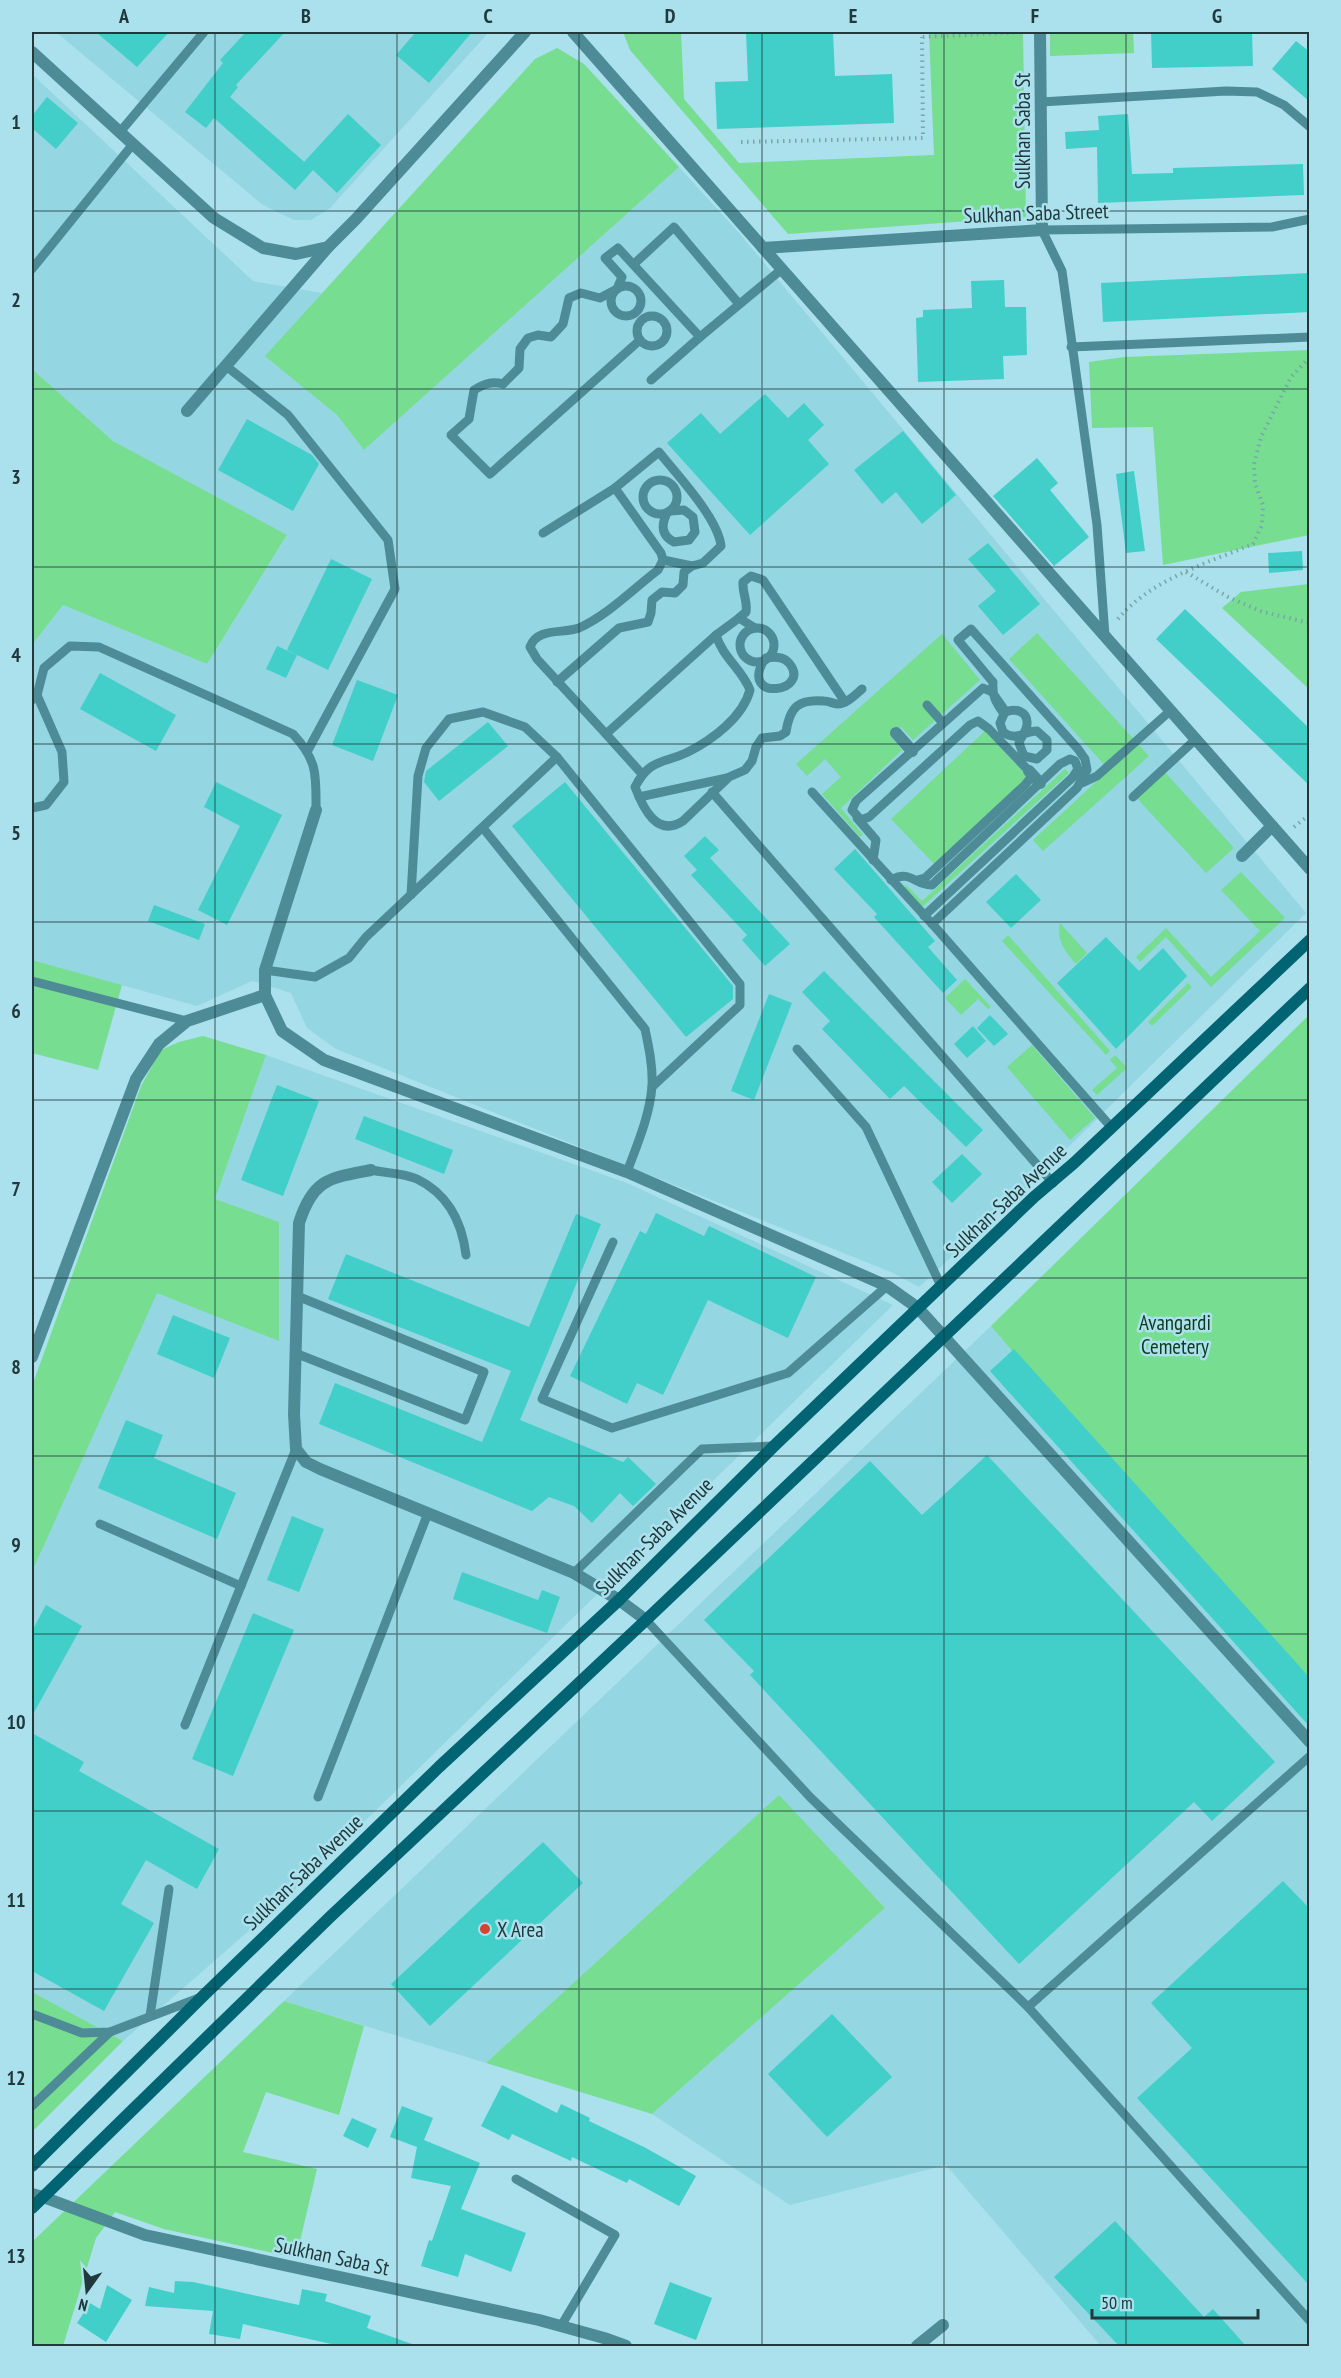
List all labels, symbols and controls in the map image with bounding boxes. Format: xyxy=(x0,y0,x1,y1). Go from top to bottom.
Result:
text: A xyxy=(118,3,130,29)
text: B xyxy=(301,3,311,29)
text: C xyxy=(483,3,493,29)
text: D xyxy=(665,3,676,29)
text: E xyxy=(849,3,857,29)
text: F xyxy=(1031,3,1039,29)
text: G xyxy=(1212,3,1222,29)
street label: Sulkhan Saba St xyxy=(1009,72,1036,189)
text: 1 xyxy=(11,109,21,135)
street label: Sulkhan Saba Street xyxy=(963,197,1109,229)
text: 2 xyxy=(11,287,21,313)
text: 3 xyxy=(11,464,21,490)
text: 4 xyxy=(11,642,21,668)
text: 5 xyxy=(11,820,21,846)
text: 6 xyxy=(11,998,21,1024)
street label: Sulkhan-Saba Avenue xyxy=(940,1137,1072,1263)
text: 7 xyxy=(11,1176,21,1202)
park label: Avangardi Cemetery xyxy=(1139,1309,1211,1360)
text: 8 xyxy=(11,1354,21,1380)
street label: Sulkhan-Saba Avenue xyxy=(589,1471,719,1601)
text: 9 xyxy=(11,1532,21,1558)
text: 10 xyxy=(6,1709,26,1735)
street label: Sulkhan-Saba Avenue xyxy=(238,1808,368,1936)
text: 11 xyxy=(6,1887,26,1913)
place label: X Area xyxy=(497,1916,544,1943)
marker: X Area xyxy=(478,1922,492,1936)
text: 12 xyxy=(6,2065,26,2091)
street label: Sulkhan Saba St xyxy=(272,2231,392,2281)
text: 13 xyxy=(6,2243,26,2269)
north arrow xyxy=(57,2261,117,2321)
scale bar xyxy=(1092,2282,1258,2320)
text: 50 m xyxy=(1101,2291,1133,2314)
text: N xyxy=(76,2295,90,2316)

